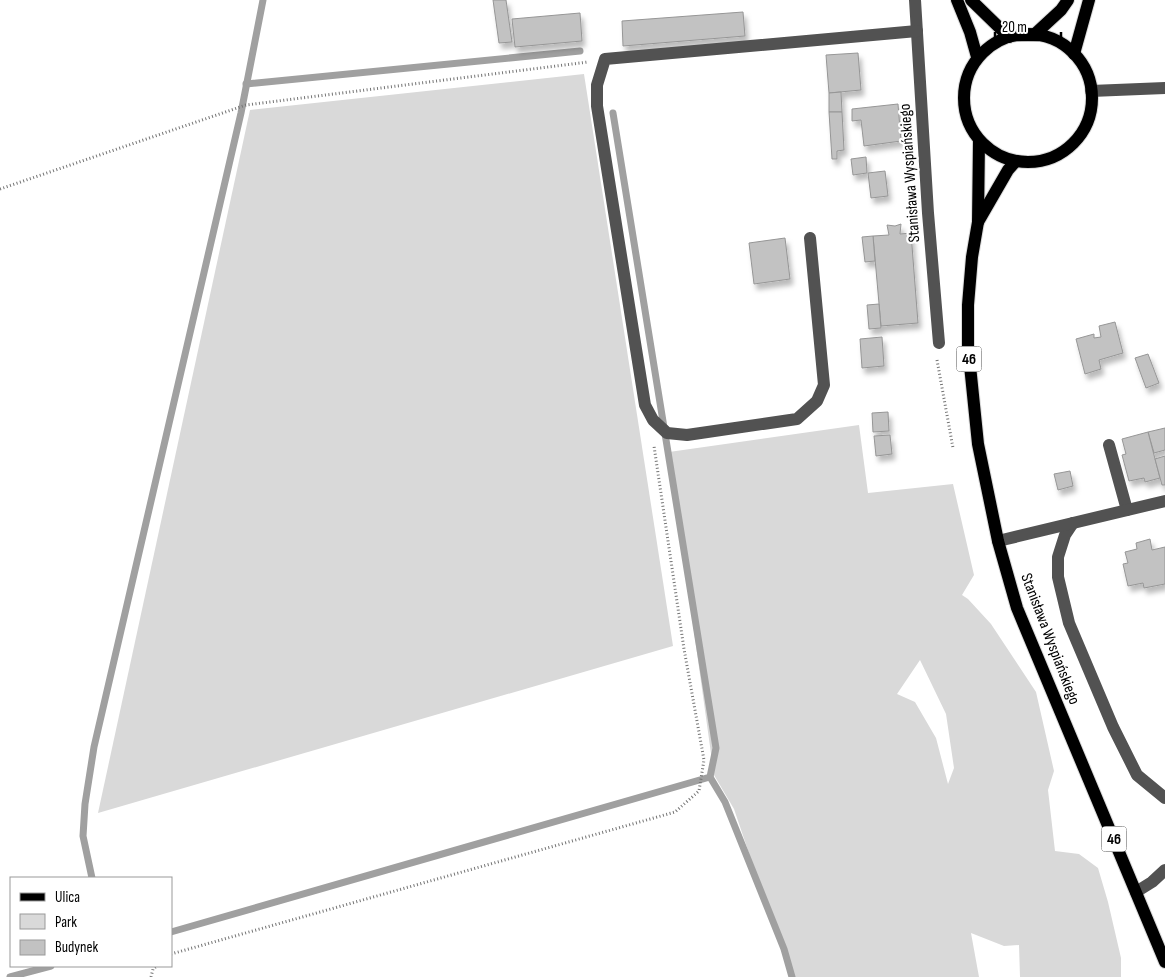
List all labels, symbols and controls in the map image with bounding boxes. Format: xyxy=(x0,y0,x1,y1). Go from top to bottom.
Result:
scale bar xyxy=(995,10,1061,42)
text: 20 m xyxy=(1002,18,1027,37)
street label: Stanisława Wyspiańskiego xyxy=(896,103,924,243)
road number: 46 xyxy=(956,346,982,372)
street label: Stanisława Wyspiańskiego xyxy=(1016,571,1084,707)
road number: 46 xyxy=(1102,826,1126,852)
legend xyxy=(10,877,172,967)
text: Ulica xyxy=(55,888,80,907)
text: Park xyxy=(55,913,77,932)
text: Budynek xyxy=(55,938,98,957)

